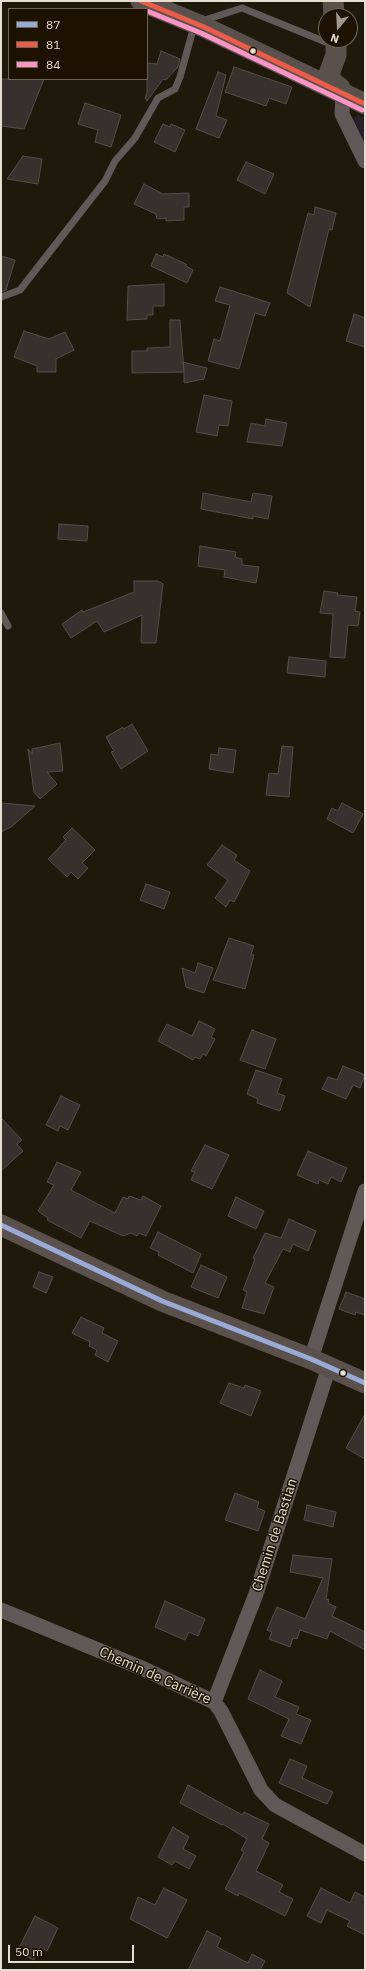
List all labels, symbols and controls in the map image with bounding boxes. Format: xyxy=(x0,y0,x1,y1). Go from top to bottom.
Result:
legend xyxy=(8,8,148,80)
north arrow xyxy=(318,8,358,48)
text: 87 xyxy=(46,17,60,32)
text: N xyxy=(329,31,341,46)
text: 81 xyxy=(46,37,60,52)
unlabelled marker xyxy=(248,46,258,56)
text: 84 xyxy=(46,57,60,72)
unlabelled marker xyxy=(338,1368,348,1378)
street label: Chemin de Bastian xyxy=(249,1476,301,1594)
street label: Chemin de Carrière xyxy=(96,1644,214,1708)
scale bar xyxy=(10,1937,136,1963)
text: 50 m xyxy=(15,1944,43,1959)

